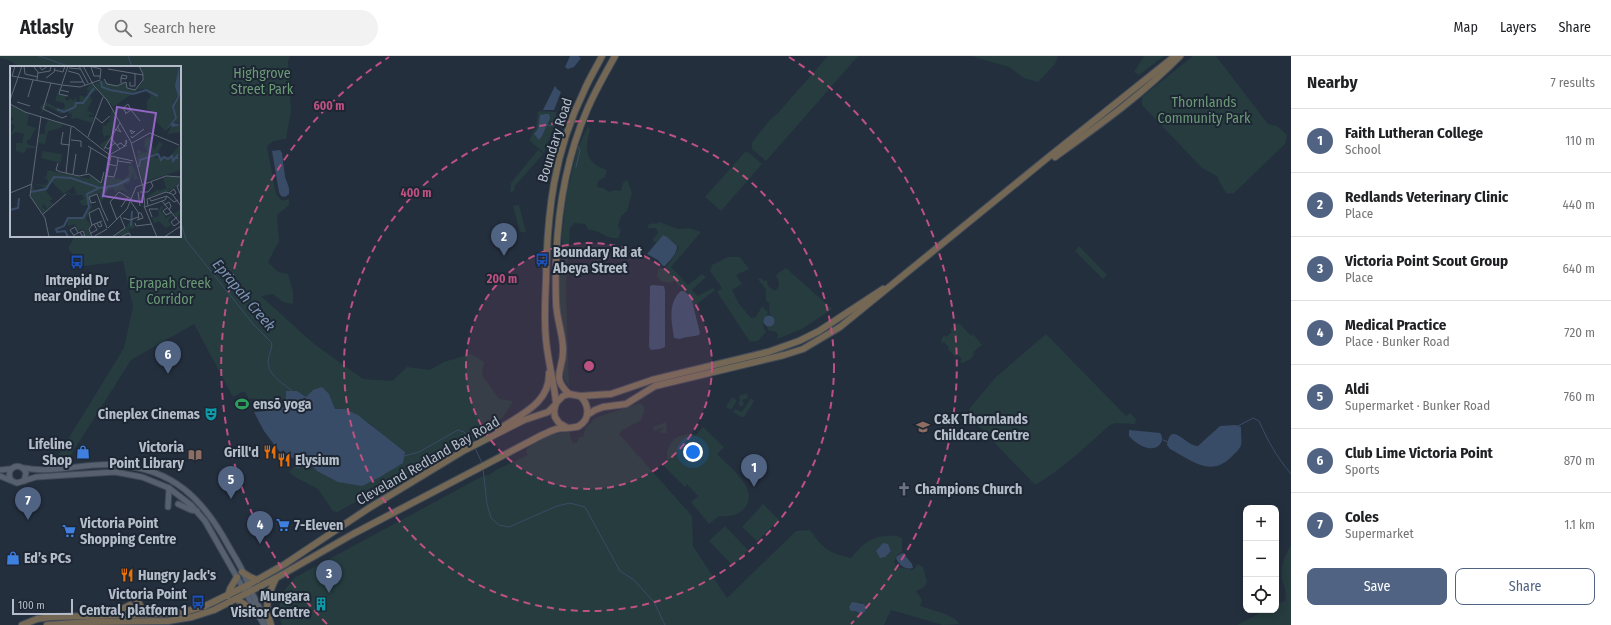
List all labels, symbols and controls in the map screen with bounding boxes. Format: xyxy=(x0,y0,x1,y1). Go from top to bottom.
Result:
search box xyxy=(98,10,378,46)
text: Atlasly xyxy=(20,16,74,39)
icon: search xyxy=(112,17,134,39)
text: Search here xyxy=(144,19,216,37)
text: Map xyxy=(1454,19,1478,36)
text: Layers xyxy=(1500,19,1536,36)
text: Share xyxy=(1558,19,1591,36)
park label: Highgrove Street Park xyxy=(231,65,294,98)
inset map xyxy=(10,66,181,237)
text: Nearby xyxy=(1307,72,1358,93)
text: 7 results xyxy=(1551,75,1595,90)
park label: Thornlands Community Park xyxy=(1158,94,1251,127)
street label: Boundary Road xyxy=(534,96,576,184)
text: 600 m xyxy=(313,99,345,113)
text: Faith Lutheran College xyxy=(1345,124,1483,142)
text: 1 xyxy=(1317,133,1323,148)
text: 110 m xyxy=(1565,133,1595,148)
text: School xyxy=(1345,142,1381,157)
text: 400 m xyxy=(401,186,431,200)
text: Redlands Veterinary Clinic xyxy=(1345,188,1508,206)
text: 2 xyxy=(1317,197,1323,212)
text: 440 m xyxy=(1563,197,1595,212)
text: Place xyxy=(1345,206,1373,221)
pin: 2 xyxy=(491,223,517,256)
place label: Boundary Rd at Abeya Street xyxy=(552,244,643,277)
bus stop icon: Boundary Rd at Abeya Street xyxy=(534,252,550,268)
text: Victoria Point Scout Group xyxy=(1345,252,1508,270)
bus stop icon: Intrepid Dr near Ondine Ct xyxy=(69,254,85,270)
water label: Eprapah Creek xyxy=(209,255,280,335)
text: 3 xyxy=(1317,261,1323,276)
text: 640 m xyxy=(1562,261,1595,276)
text: Place xyxy=(1345,270,1373,285)
place label: Intrepid Dr near Ondine Ct xyxy=(34,272,121,305)
text: 200 m xyxy=(486,272,517,286)
park label: Eprapah Creek Corridor xyxy=(129,275,211,308)
text: Medical Practice xyxy=(1345,316,1446,334)
text: 4 xyxy=(1317,325,1323,340)
text: 720 m xyxy=(1564,325,1595,340)
text: Place · Bunker Road xyxy=(1345,334,1450,349)
pin: 6 xyxy=(155,341,181,374)
centre of rings xyxy=(582,359,596,373)
text: Aldi xyxy=(1345,380,1369,398)
text: 5 xyxy=(1317,389,1323,404)
text: 760 m xyxy=(1564,389,1595,404)
sports icon: ensō yoga xyxy=(234,396,250,412)
place label: ensō yoga xyxy=(253,396,312,413)
text: Supermarket · Bunker Road xyxy=(1345,398,1490,413)
place label: Cineplex Cinemas xyxy=(98,406,200,423)
theatre icon: Cineplex Cinemas xyxy=(203,406,219,422)
place label: C&K Thornlands Childcare Centre xyxy=(934,411,1029,444)
street label: Cleveland Redland Bay Road xyxy=(353,413,503,509)
school or university icon: C&K Thornlands Childcare Centre xyxy=(915,419,931,435)
place label: Lifeline Shop xyxy=(28,436,72,469)
place label: Victoria Point Library xyxy=(109,439,184,472)
your location xyxy=(683,442,703,462)
shop icon: Lifeline Shop xyxy=(75,444,91,460)
place label: Grill'd xyxy=(224,444,259,461)
restaurant icon: Grill'd xyxy=(262,444,278,460)
text: Club Lime Victoria Point xyxy=(1345,444,1493,462)
library icon: Victoria Point Library xyxy=(187,447,203,463)
restaurant icon: Elysium xyxy=(276,452,292,468)
place label: Elysium xyxy=(295,452,340,469)
text: 6 xyxy=(1317,453,1323,468)
text: 870 m xyxy=(1564,453,1595,468)
pin: 1 xyxy=(741,454,767,487)
text: Sports xyxy=(1345,462,1380,477)
pin: 5 xyxy=(218,466,244,499)
church icon: Champions Church xyxy=(896,481,912,497)
place label: Champions Church xyxy=(915,481,1022,498)
pin: 7 xyxy=(15,487,41,520)
map controls xyxy=(1243,505,1279,613)
button: + xyxy=(1243,505,1279,541)
text: Coles xyxy=(1345,508,1379,526)
pin: 4 xyxy=(247,511,273,544)
place label: Victoria Point Shopping Centre xyxy=(79,515,176,548)
supermarket icon: 7-Eleven xyxy=(275,517,291,533)
place label: 7-Eleven xyxy=(294,517,343,534)
text: 7 xyxy=(1317,517,1323,532)
text: 1.1 km xyxy=(1564,517,1595,532)
supermarket icon: Victoria Point Shopping Centre xyxy=(61,523,77,539)
text: Supermarket xyxy=(1345,526,1414,541)
button: − xyxy=(1243,541,1279,577)
shop icon: Ed’s PCs xyxy=(5,550,21,566)
place label: Ed’s PCs xyxy=(24,550,71,567)
pin: 3 xyxy=(316,560,342,593)
restaurant icon: Hungry Jack's xyxy=(119,567,135,583)
place label: Hungry Jack's xyxy=(138,567,216,584)
button: Save xyxy=(1307,568,1447,605)
button: Share xyxy=(1455,568,1595,605)
button: locate xyxy=(1243,577,1279,613)
place label: Victoria Point Central, platform 1 xyxy=(79,586,188,619)
place label: Mungara Visitor Centre xyxy=(230,588,310,621)
bus stop icon: Victoria Point Central, platform 1 xyxy=(190,594,206,610)
building icon: Mungara Visitor Centre xyxy=(313,596,329,612)
scale bar xyxy=(12,597,73,616)
text: 100 m xyxy=(18,599,45,612)

